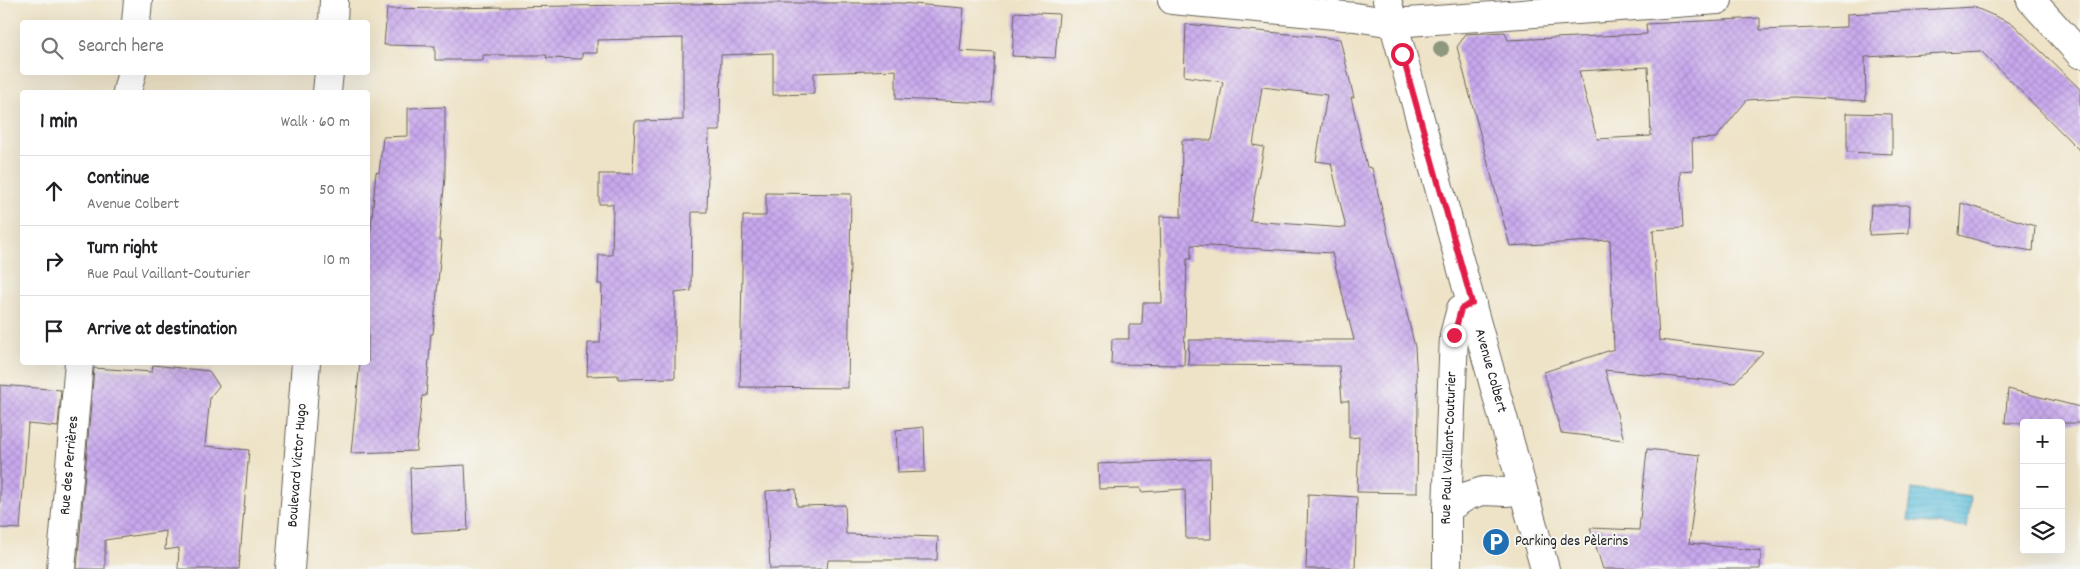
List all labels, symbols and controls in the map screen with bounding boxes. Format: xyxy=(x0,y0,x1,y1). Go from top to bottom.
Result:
search box xyxy=(20,20,370,75)
icon: search xyxy=(38,34,66,62)
text: Search here xyxy=(78,34,164,61)
route start xyxy=(1391,43,1414,66)
text: 1 min xyxy=(40,108,77,138)
text: Walk · 60 m xyxy=(281,111,350,134)
text: Continue xyxy=(87,166,149,193)
icon: ahead xyxy=(40,177,68,205)
text: 50 m xyxy=(319,179,350,202)
text: Avenue Colbert xyxy=(87,193,179,216)
text: Turn right xyxy=(87,236,158,263)
icon: right xyxy=(40,247,68,275)
text: 10 m xyxy=(323,249,350,272)
text: Rue Paul Vaillant-Couturier xyxy=(87,263,250,286)
icon: arrive xyxy=(40,317,68,345)
text: Arrive at destination xyxy=(87,317,237,344)
route end xyxy=(1443,324,1466,347)
street label: Avenue Colbert xyxy=(1468,326,1512,416)
street label: Rue Paul Vaillant-Couturier xyxy=(1436,371,1464,525)
street label: Boulevard Victor Hugo xyxy=(282,402,314,528)
street label: Rue des Perrières xyxy=(55,415,85,516)
map controls xyxy=(2020,419,2065,554)
button: + xyxy=(2020,419,2065,464)
button: − xyxy=(2020,464,2065,509)
button: layers xyxy=(2020,509,2065,554)
parking icon: Parking des Pèlerins xyxy=(1481,527,1511,557)
place label: Parking des Pèlerins xyxy=(1515,531,1629,553)

